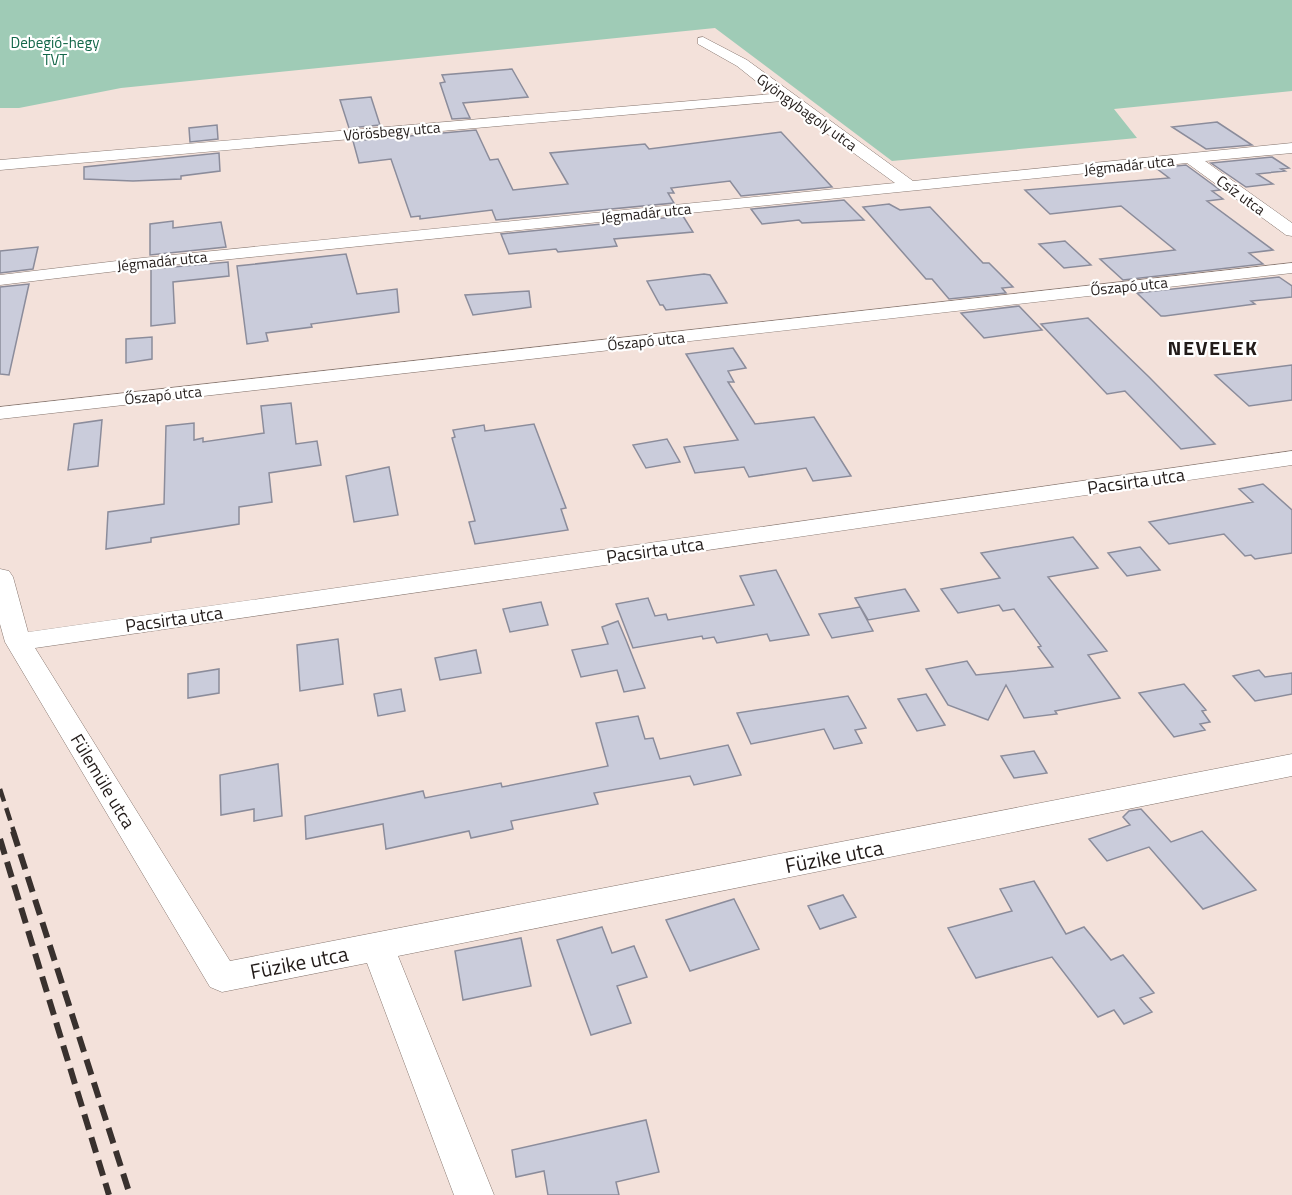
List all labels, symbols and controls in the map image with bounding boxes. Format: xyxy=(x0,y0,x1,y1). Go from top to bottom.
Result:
park label: Debegió-hegy TVT xyxy=(11,31,99,71)
street label: Gyöngybagoly utca xyxy=(752,68,862,157)
street label: Vörösbegy utca xyxy=(343,115,442,147)
street label: Jégmadár utca xyxy=(1083,149,1176,181)
street label: Csíz utca xyxy=(1212,169,1271,221)
street label: Jégmadár utca xyxy=(600,197,693,229)
street label: Jégmadár utca xyxy=(116,245,209,277)
street label: Őszapó utca xyxy=(1089,270,1169,301)
street label: Őszapó utca xyxy=(606,325,686,356)
district label: NEVELEK xyxy=(1168,332,1258,363)
street label: Őszapó utca xyxy=(123,379,203,410)
street label: Pacsirta utca xyxy=(1086,461,1186,501)
street label: Pacsirta utca xyxy=(605,530,705,570)
street label: Pacsirta utca xyxy=(124,599,224,639)
street label: Fülemüle utca xyxy=(64,728,142,834)
street label: Füzike utca xyxy=(782,831,886,881)
street label: Füzike utca xyxy=(247,937,351,987)

